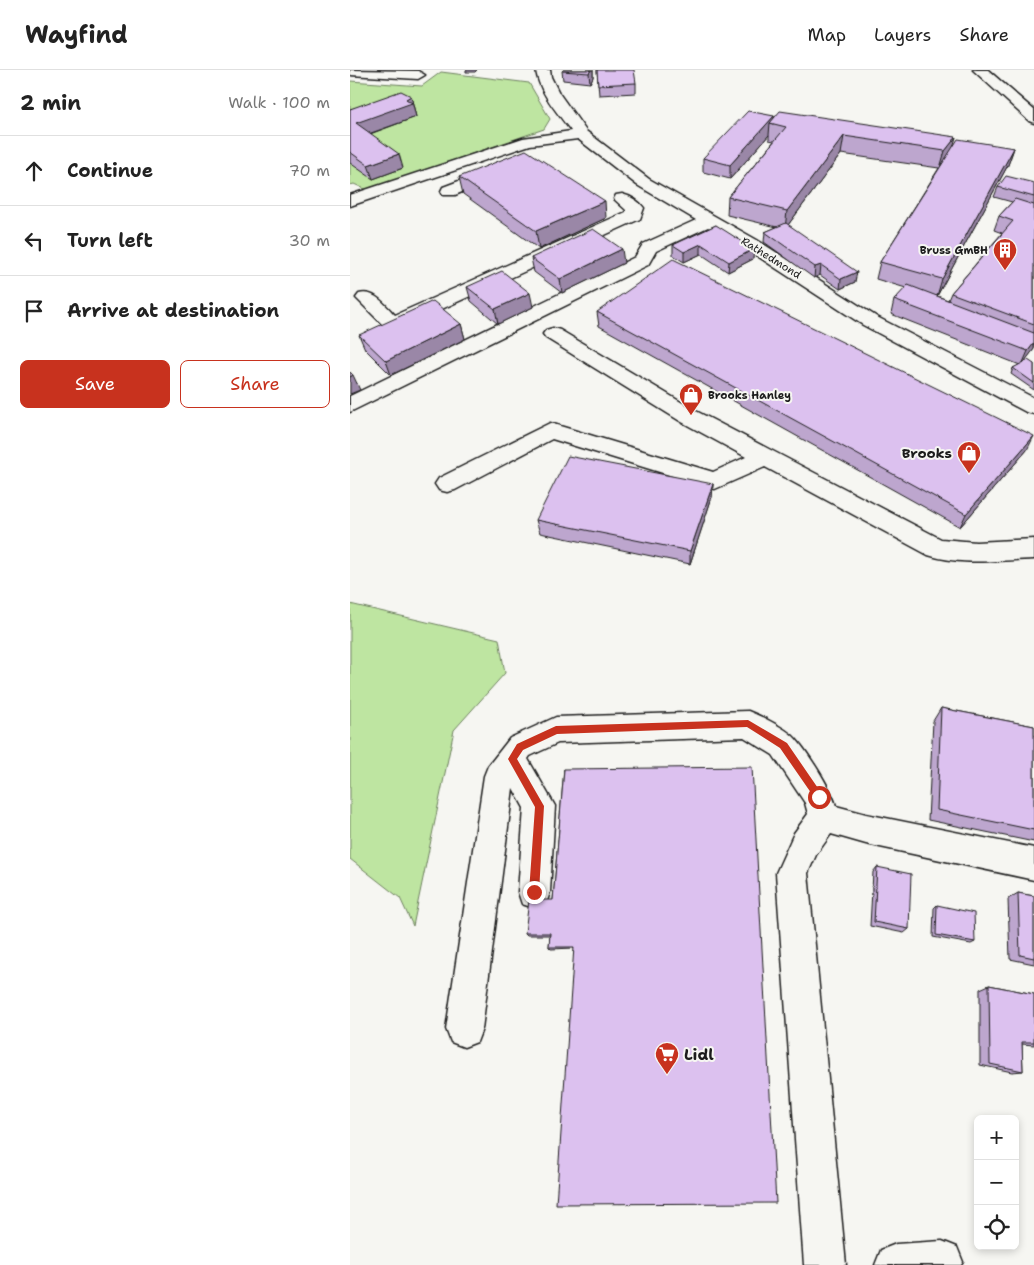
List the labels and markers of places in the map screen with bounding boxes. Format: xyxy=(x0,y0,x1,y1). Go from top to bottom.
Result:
building icon: Bruss GmBH xyxy=(992,237,1018,271)
place label: Bruss GmBH xyxy=(920,243,988,258)
shop icon: Brooks Hanley xyxy=(678,382,704,416)
place label: Brooks Hanley xyxy=(708,388,791,403)
shop icon: Brooks xyxy=(956,440,982,474)
place label: Brooks xyxy=(902,444,952,462)
supermarket icon: Lidl xyxy=(654,1041,680,1075)
place label: Lidl xyxy=(684,1044,714,1065)

